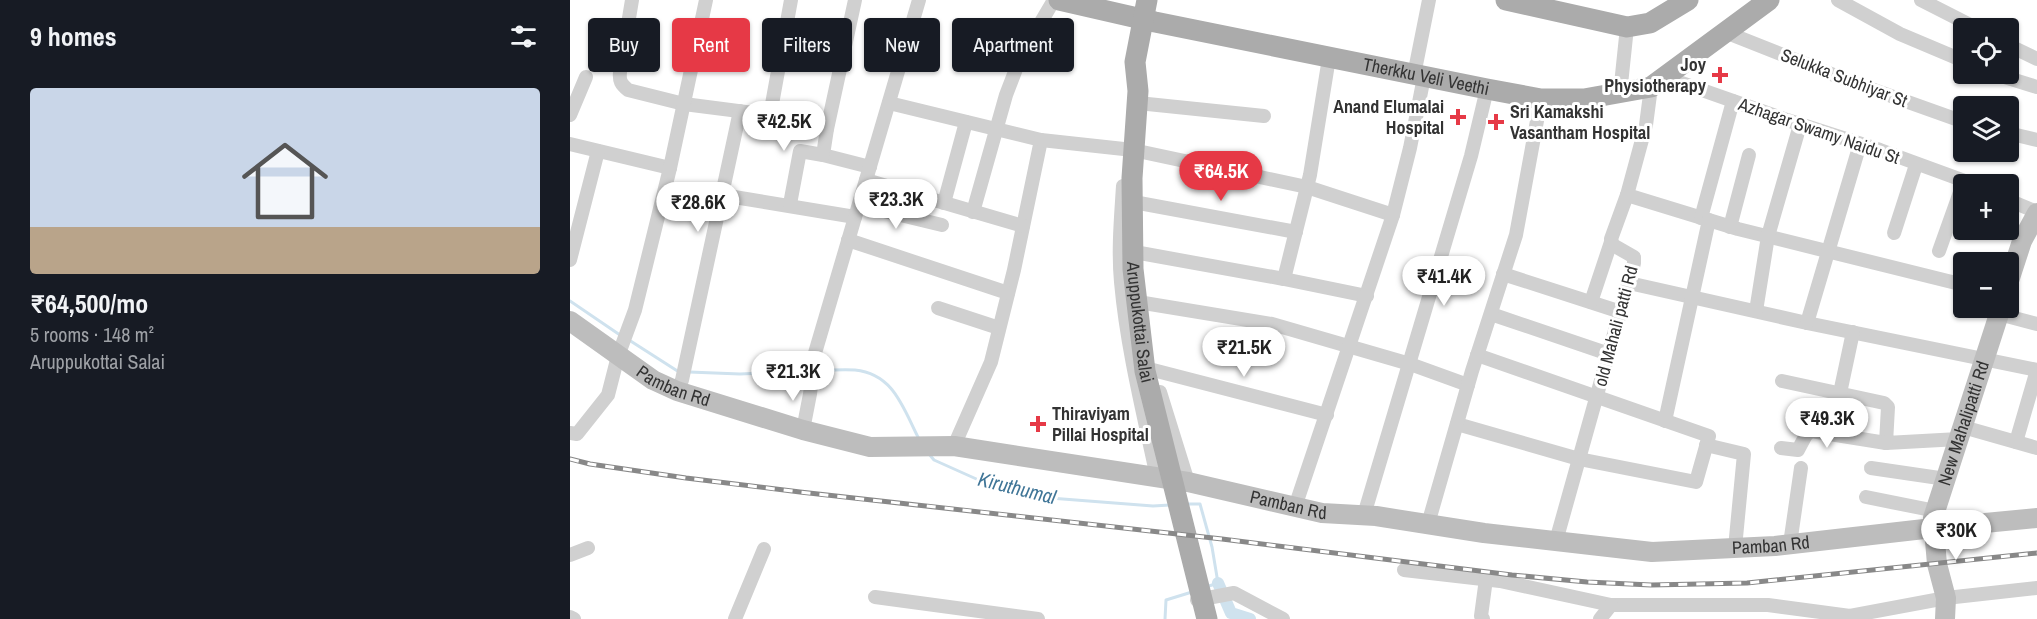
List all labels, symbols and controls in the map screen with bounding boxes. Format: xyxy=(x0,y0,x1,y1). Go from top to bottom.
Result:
chip: Buy xyxy=(588,18,660,72)
chip: Rent xyxy=(672,18,750,72)
chip: Filters xyxy=(762,18,852,72)
chip: New xyxy=(864,18,940,72)
chip: Apartment xyxy=(952,18,1074,72)
map controls xyxy=(1953,18,2019,318)
button: locate xyxy=(1953,18,2019,84)
text: 9 homes xyxy=(30,19,117,54)
icon: filters xyxy=(507,20,540,53)
street label: Selukka Subhiyar St xyxy=(1777,42,1911,113)
street label: Therkku Veli Veethi xyxy=(1361,51,1491,101)
place label: Joy Physiotherapy xyxy=(1604,52,1707,98)
marker: Joy Physiotherapy xyxy=(1711,66,1729,84)
street label: Azhagar Swamy Naidu St xyxy=(1734,91,1903,170)
place label: Anand Elumalai Hospital xyxy=(1333,94,1444,140)
button: layers xyxy=(1953,96,2019,162)
place label: Sri Kamakshi Vasantham Hospital xyxy=(1510,99,1650,145)
pin: ₹42.5K xyxy=(735,101,833,152)
text: ₹42.5K xyxy=(756,107,812,134)
marker: Anand Elumalai Hospital xyxy=(1449,108,1467,126)
marker: Sri Kamakshi Vasantham Hospital xyxy=(1487,113,1505,131)
icon: home xyxy=(231,127,339,235)
pin: ₹64.5K xyxy=(1172,151,1270,202)
text: ₹64.5K xyxy=(1193,157,1249,184)
button: + xyxy=(1953,174,2019,240)
pin: ₹23.3K xyxy=(847,179,945,230)
pin: ₹28.6K xyxy=(649,182,747,233)
text: ₹23.3K xyxy=(868,185,924,212)
text: ₹28.6K xyxy=(670,188,726,215)
button: − xyxy=(1953,252,2019,318)
pin: ₹41.4K xyxy=(1395,256,1493,307)
street label: Aruppukottai Salai xyxy=(1121,261,1160,385)
text: ₹41.4K xyxy=(1416,262,1472,289)
street label: old Mahali patti Rd xyxy=(1587,263,1644,389)
text: ₹64,500/mo xyxy=(30,286,148,321)
text: 5 rooms · 148 m² xyxy=(30,321,154,348)
pin: ₹21.5K xyxy=(1195,327,1293,378)
text: ₹21.5K xyxy=(1216,333,1272,360)
text: Aruppukottai Salai xyxy=(30,348,165,375)
pin: ₹21.3K xyxy=(744,351,842,402)
text: ₹21.3K xyxy=(765,357,821,384)
street label: New Mahalipatti Rd xyxy=(1931,357,1995,489)
street label: Pamban Rd xyxy=(632,359,713,412)
pin: ₹49.3K xyxy=(1778,398,1876,449)
place label: Thiraviyam Pillai Hospital xyxy=(1052,401,1149,447)
text: ₹49.3K xyxy=(1799,404,1855,431)
marker: Thiraviyam Pillai Hospital xyxy=(1029,415,1047,433)
water label: Kiruthumal xyxy=(975,465,1059,510)
street label: Pamban Rd xyxy=(1248,484,1327,525)
pin: ₹30K xyxy=(1920,510,1992,561)
text: ₹30K xyxy=(1935,516,1977,543)
street label: Pamban Rd xyxy=(1731,529,1811,560)

